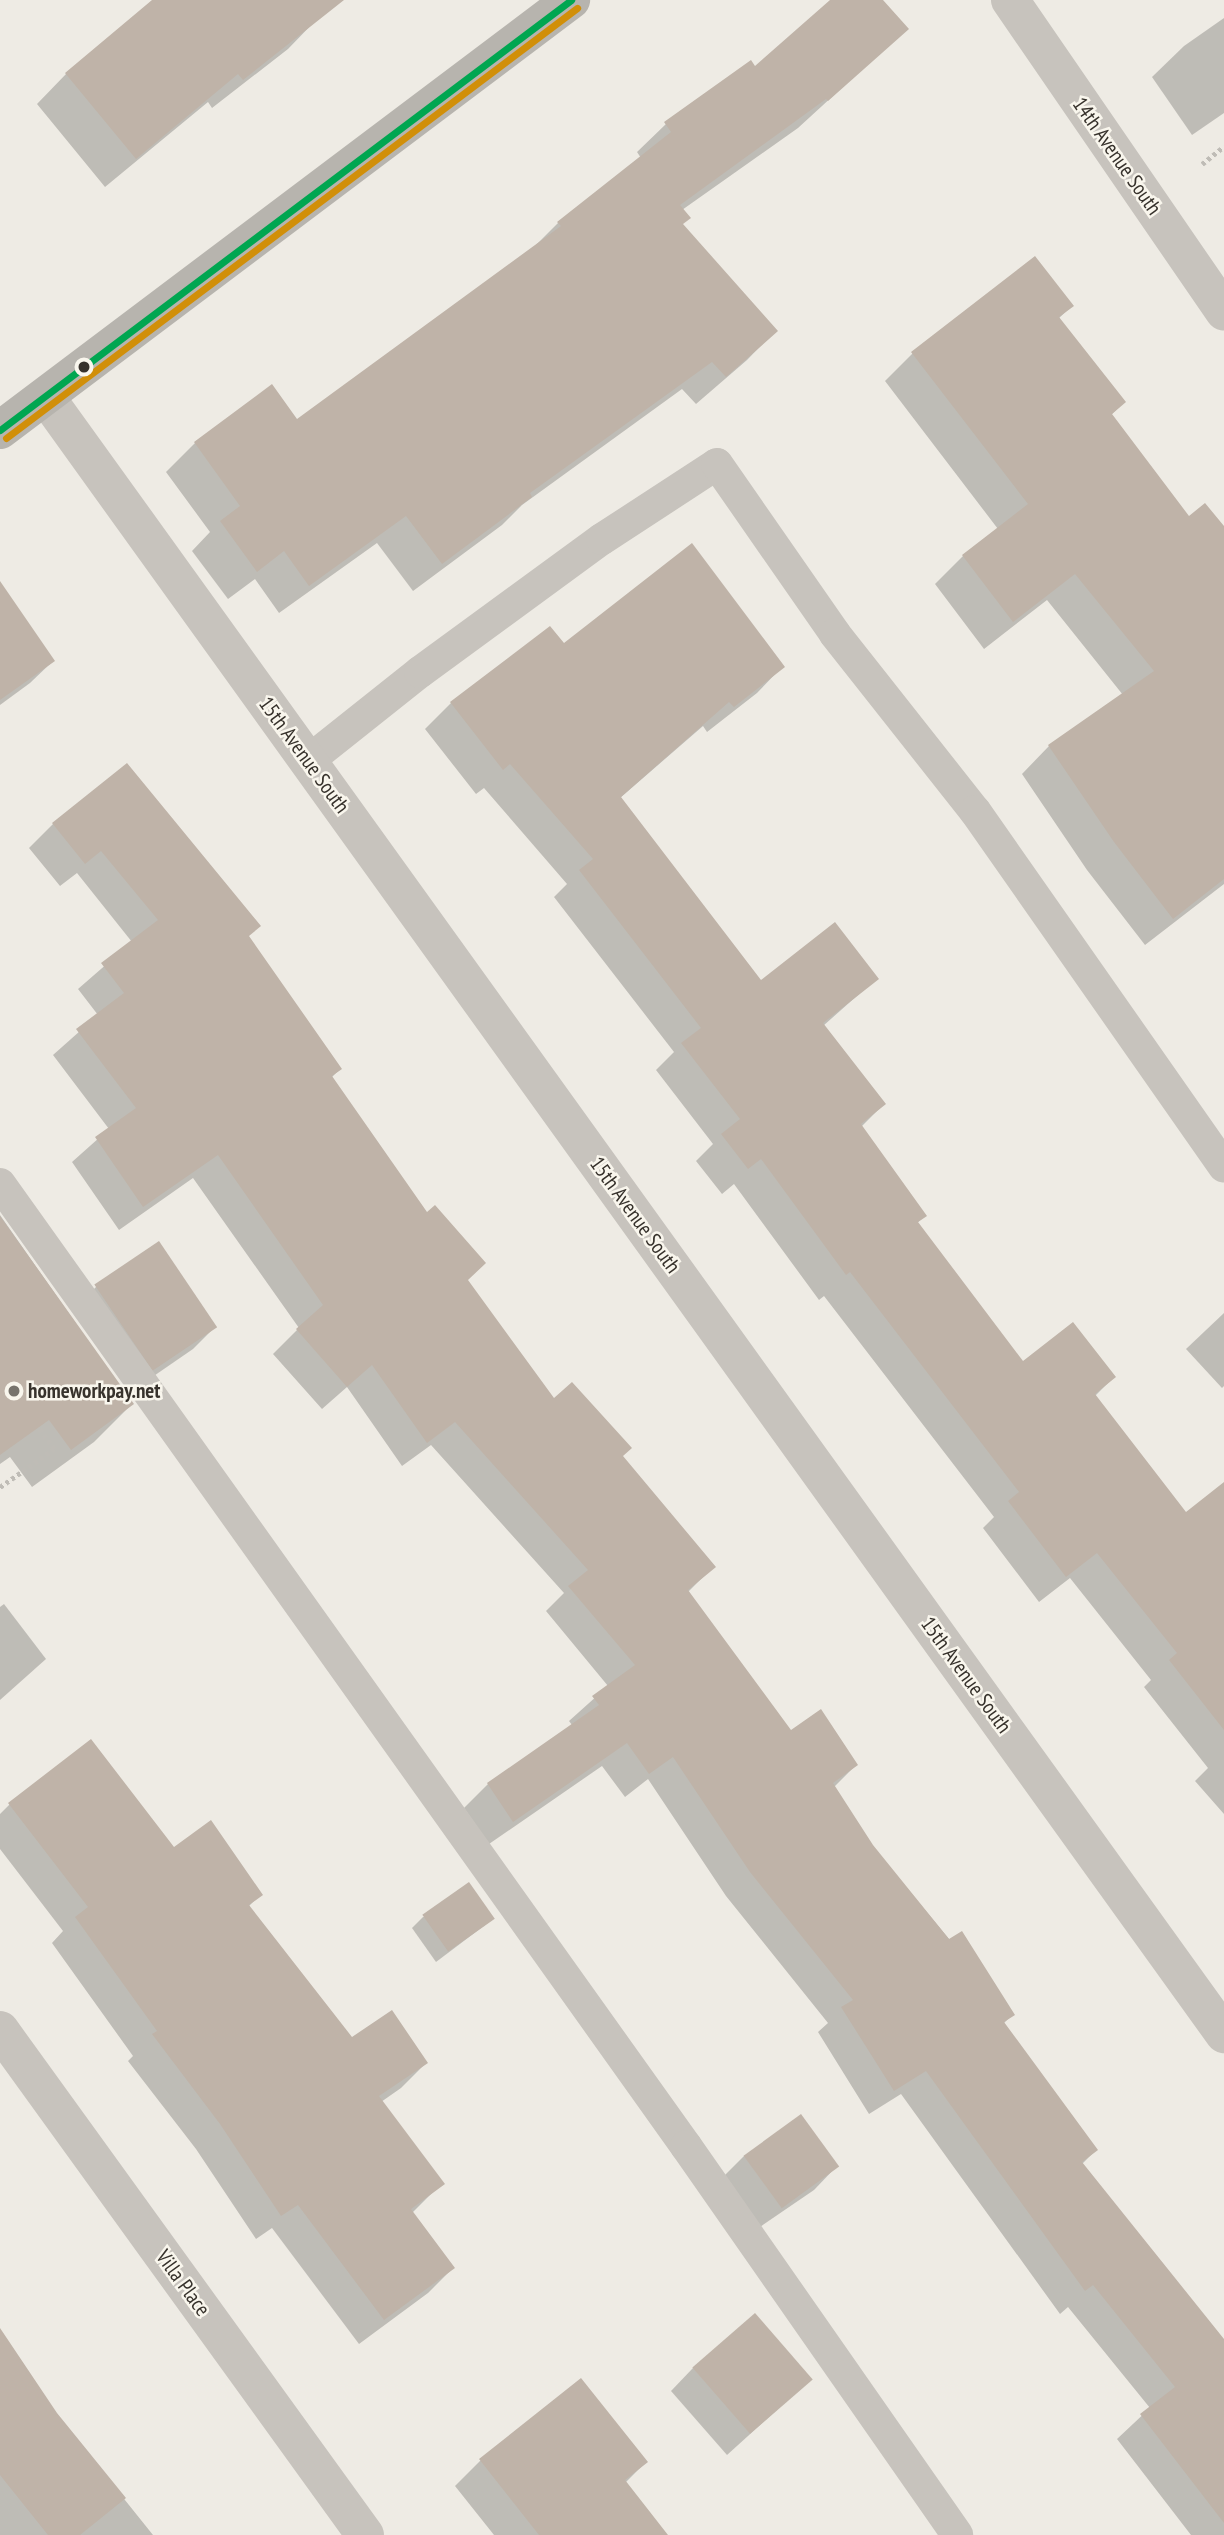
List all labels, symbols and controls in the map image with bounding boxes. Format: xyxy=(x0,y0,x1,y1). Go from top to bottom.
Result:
street label: 14th Avenue South xyxy=(1067,92,1167,220)
unlabelled marker xyxy=(77,360,91,374)
street label: 15th Avenue South xyxy=(253,692,355,818)
street label: 15th Avenue South xyxy=(584,1152,686,1278)
place label: homeworkpay.net xyxy=(28,1378,160,1404)
marker: homeworkpay.net xyxy=(6,1383,22,1399)
street label: 15th Avenue South xyxy=(915,1612,1017,1738)
street label: Villa Place xyxy=(151,2245,215,2321)

